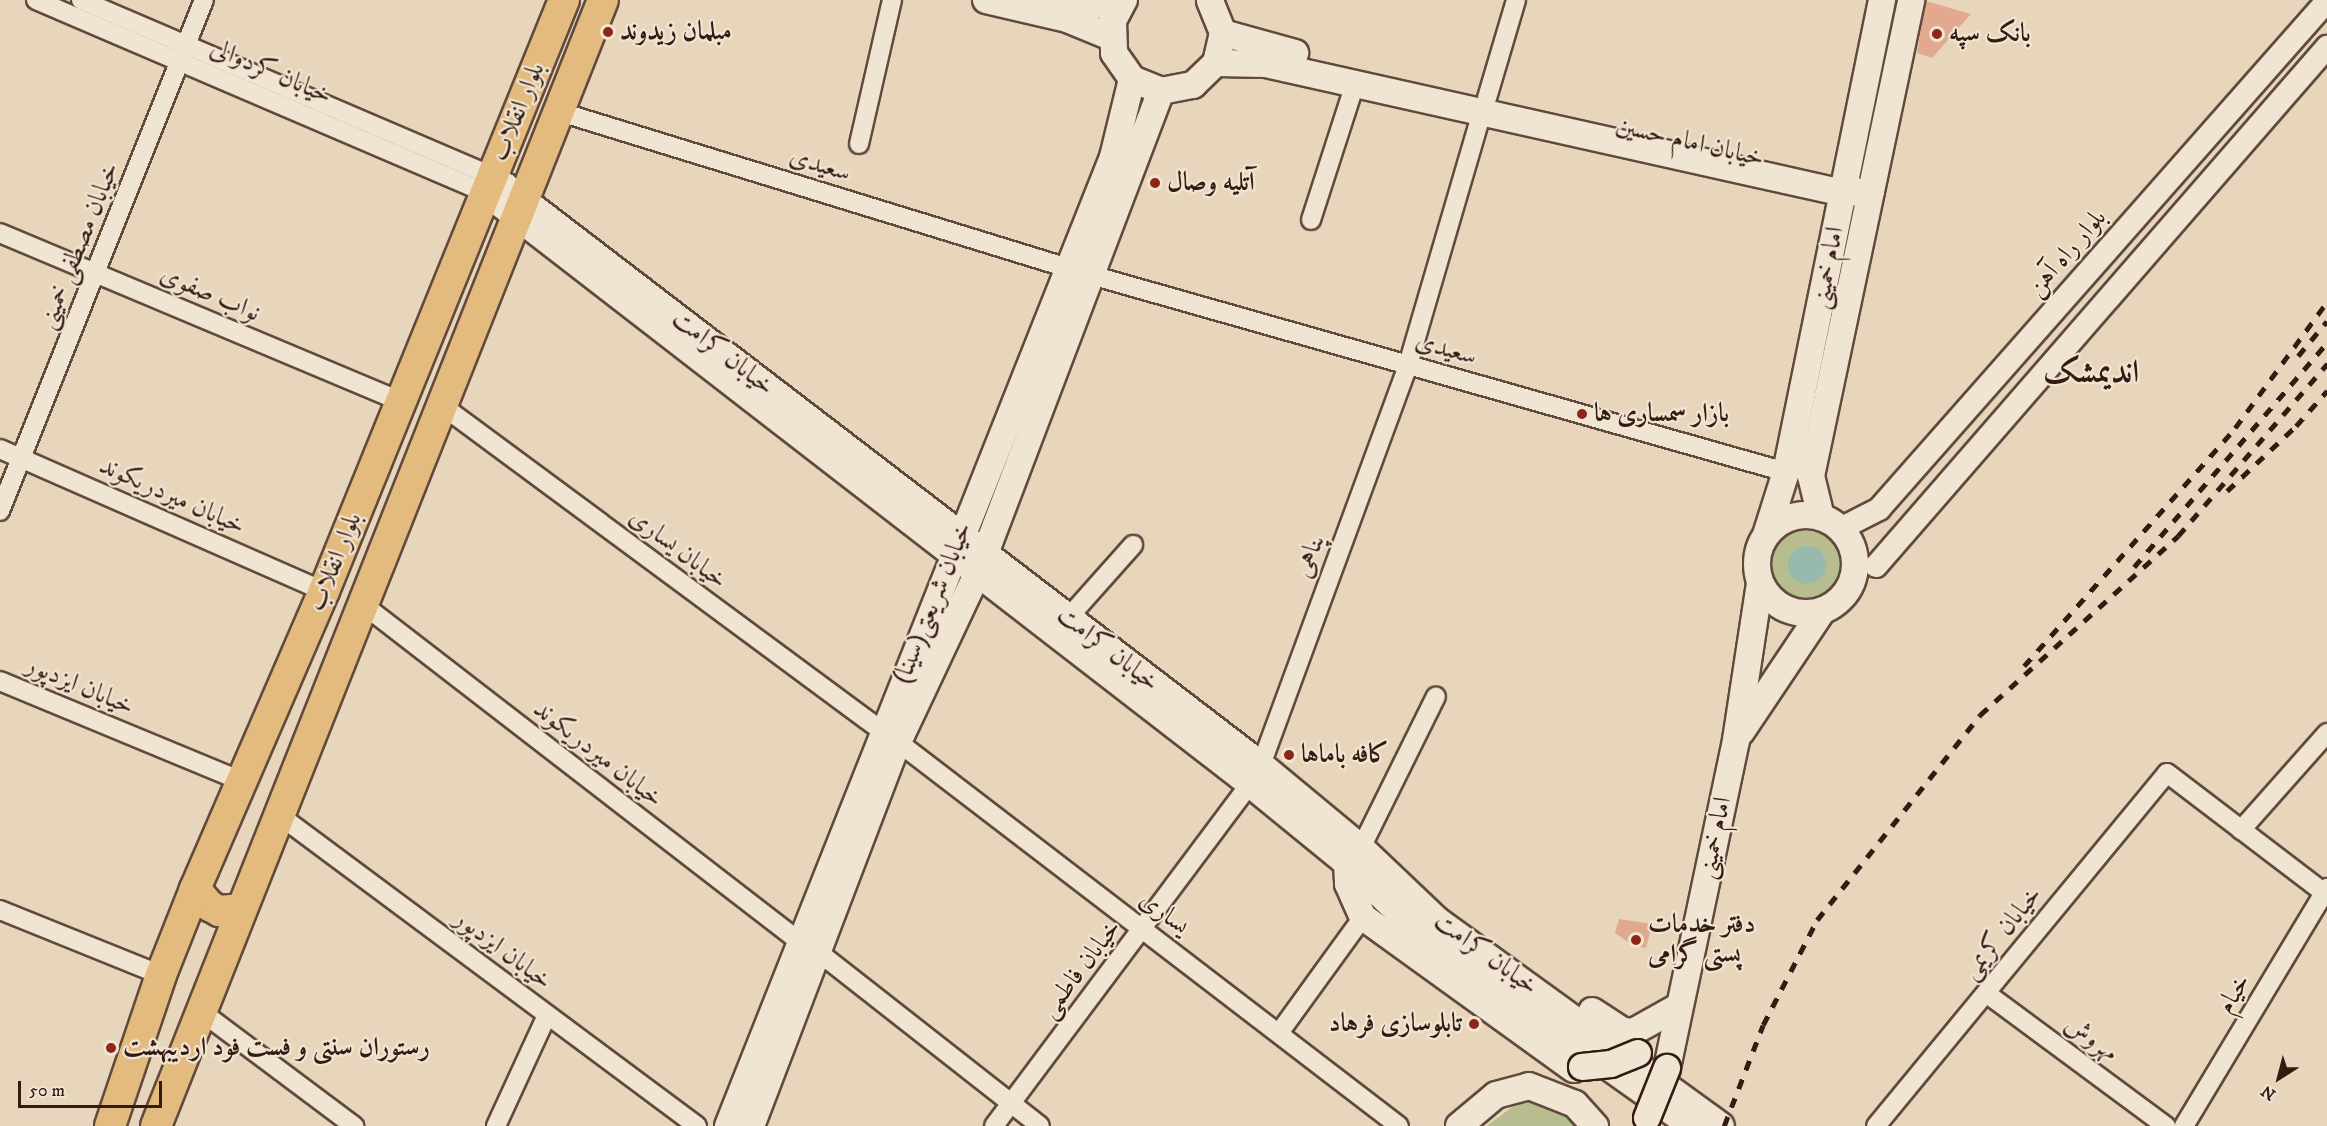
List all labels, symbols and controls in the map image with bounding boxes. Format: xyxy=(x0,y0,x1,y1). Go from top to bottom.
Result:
place label: مبلمان زیدوند xyxy=(620,16,732,48)
place label: بانک سپه xyxy=(1949,18,2031,50)
marker: مبلمان زیدوند xyxy=(601,25,615,39)
marker: بانک سپه xyxy=(1930,27,1944,41)
street label: خیابان کردوالی xyxy=(206,32,336,112)
street label: بلوار انقلاب xyxy=(484,58,552,166)
street label: خیابان امام حسین xyxy=(1613,110,1767,174)
street label: سعیدی xyxy=(785,141,855,189)
street label: خیابان مصطفی خمینی xyxy=(31,158,127,334)
place label: آتلیه وصال xyxy=(1167,167,1255,199)
marker: آتلیه وصال xyxy=(1148,176,1162,190)
street label: بلوار راه آهن xyxy=(2020,203,2114,303)
street label: امام خمینی xyxy=(1805,224,1851,312)
street label: نواب صفوی xyxy=(155,259,265,329)
street label: خیابان کرامت xyxy=(666,303,780,403)
street label: سعیدی xyxy=(1412,325,1480,373)
district label: اندیمشک xyxy=(2043,354,2139,392)
place label: بازار سمساری ها xyxy=(1594,398,1729,430)
marker: بازار سمساری ها xyxy=(1575,407,1589,421)
street label: خیابان میردریکوند xyxy=(94,450,250,542)
street label: خیابان یساری xyxy=(623,502,733,596)
street label: بلوار انقلاب xyxy=(301,508,369,616)
street label: خیابان شریعتی(سینا) xyxy=(886,518,980,688)
street label: پناهی xyxy=(1288,530,1332,582)
street label: خیابان کرامت xyxy=(1051,599,1165,699)
street label: خیابان ایزدپور xyxy=(21,649,139,723)
street label: خیابان میردریکوند xyxy=(527,694,669,814)
place label: کافه باماها xyxy=(1301,739,1389,771)
marker: کافه باماها xyxy=(1282,748,1296,762)
street label: امام خمینی xyxy=(1691,794,1739,882)
street label: خیابان کریمی xyxy=(1955,880,2049,986)
street label: یساری xyxy=(1133,884,1195,942)
street label: خیابان ایزدپور xyxy=(448,903,558,997)
street label: خیابان کرامت xyxy=(1428,906,1544,1002)
place label: دفتر خدمات پستی گرامی xyxy=(1648,909,1755,970)
street label: خیابان فاطمی xyxy=(1034,913,1128,1025)
marker: دفتر خدمات پستی گرامی xyxy=(1629,933,1643,947)
street label: خیام xyxy=(2210,968,2258,1020)
place label: تابلوسازی فرهاد xyxy=(1329,1008,1462,1040)
street label: مهروش xyxy=(2058,1009,2124,1069)
marker: تابلوسازی فرهاد xyxy=(1467,1017,1481,1031)
place label: رستوران سنتی و فست فود اردیبهشت xyxy=(123,1032,430,1064)
marker: رستوران سنتی و فست فود اردیبهشت xyxy=(104,1041,118,1055)
north arrow xyxy=(2249,1048,2309,1108)
scale bar xyxy=(21,1069,165,1107)
text: 50 m xyxy=(29,1080,65,1102)
text: N xyxy=(2257,1081,2280,1105)

